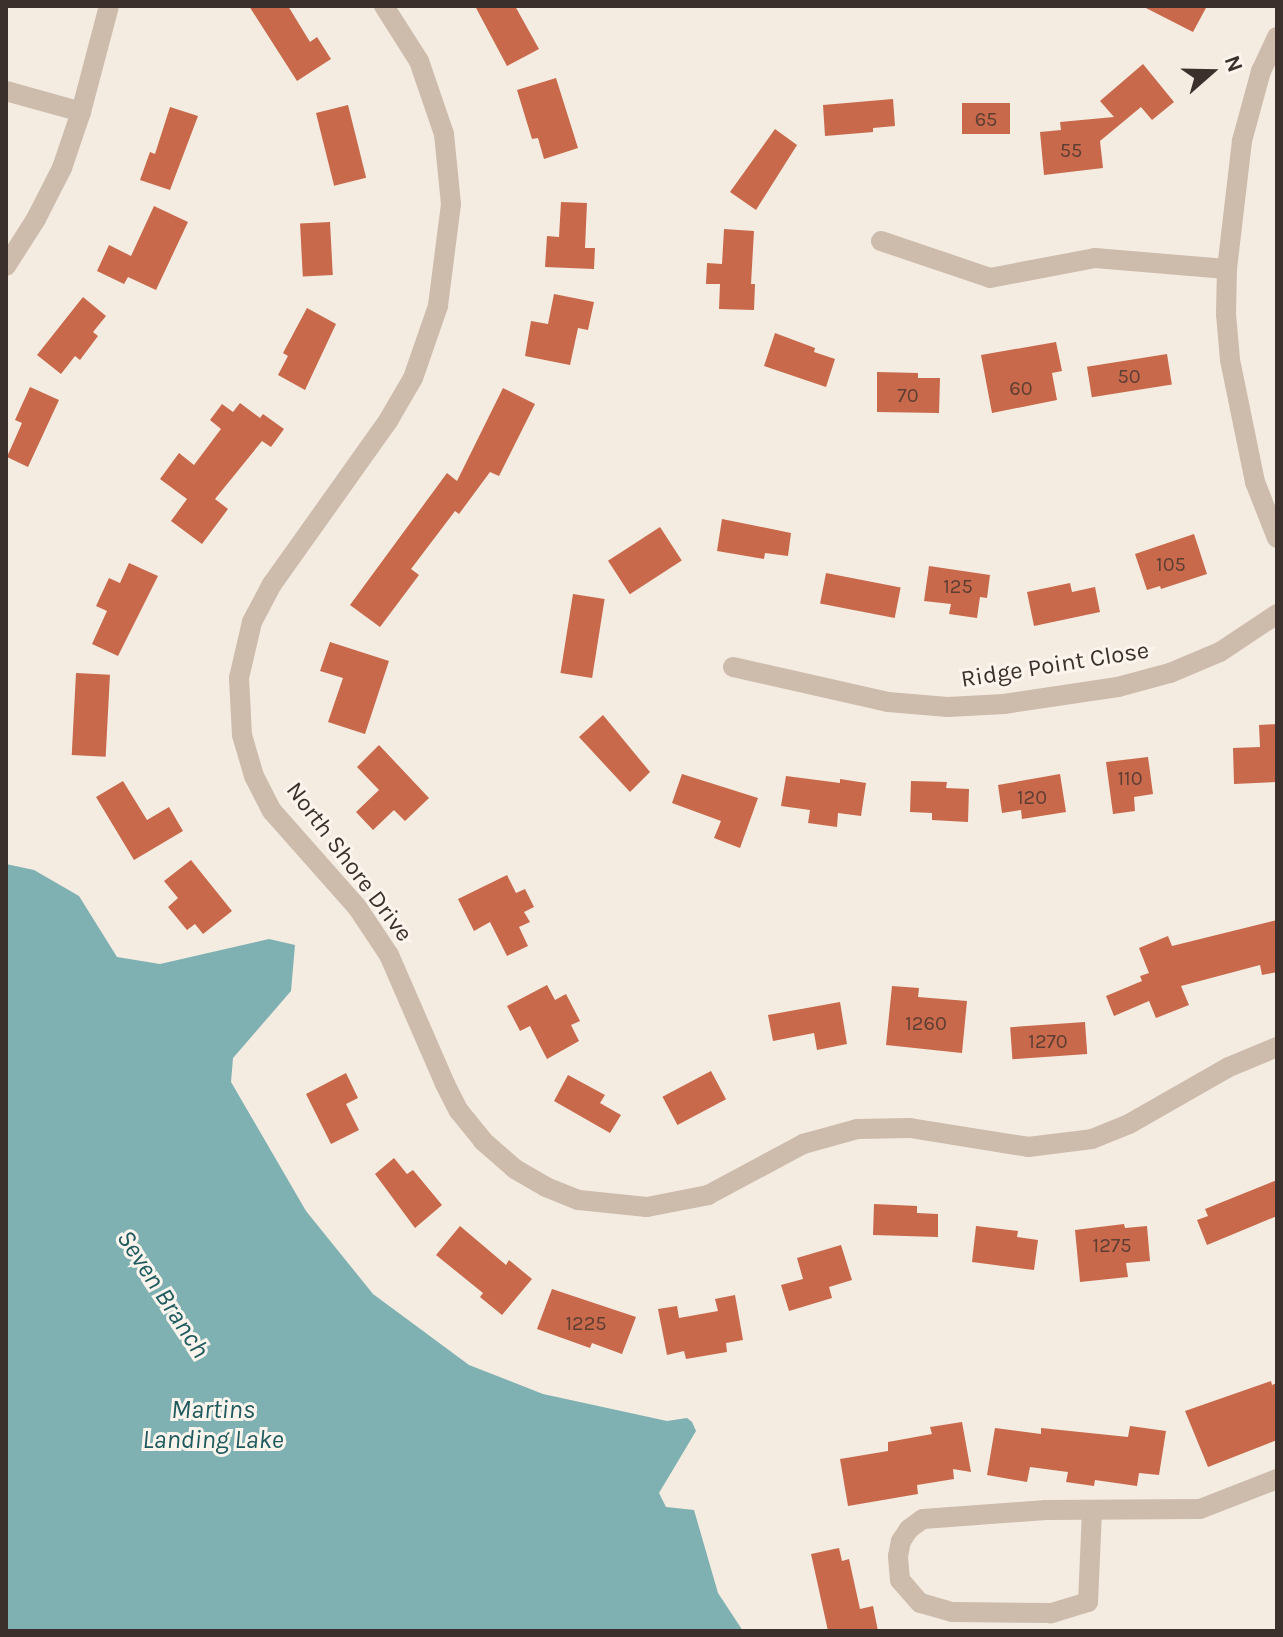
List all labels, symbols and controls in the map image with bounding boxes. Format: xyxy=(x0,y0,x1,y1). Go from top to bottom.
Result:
north arrow xyxy=(1171,32,1251,112)
text: N xyxy=(1219,52,1248,76)
house number: 65 xyxy=(975,107,997,131)
house number: 55 xyxy=(1060,138,1082,162)
house number: 50 xyxy=(1117,364,1141,388)
house number: 60 xyxy=(1009,376,1033,400)
house number: 70 xyxy=(897,383,919,407)
house number: 105 xyxy=(1156,552,1186,576)
house number: 125 xyxy=(943,574,973,598)
street label: Ridge Point Close xyxy=(959,636,1151,694)
house number: 110 xyxy=(1117,766,1143,790)
street label: North Shore Drive xyxy=(280,777,418,947)
house number: 120 xyxy=(1017,785,1047,809)
house number: 1260 xyxy=(905,1011,947,1035)
house number: 1270 xyxy=(1028,1029,1068,1053)
water label: Seven Branch xyxy=(110,1224,216,1364)
house number: 1275 xyxy=(1093,1233,1131,1257)
house number: 1225 xyxy=(565,1311,607,1335)
water label: Martins Landing Lake xyxy=(142,1394,284,1456)

